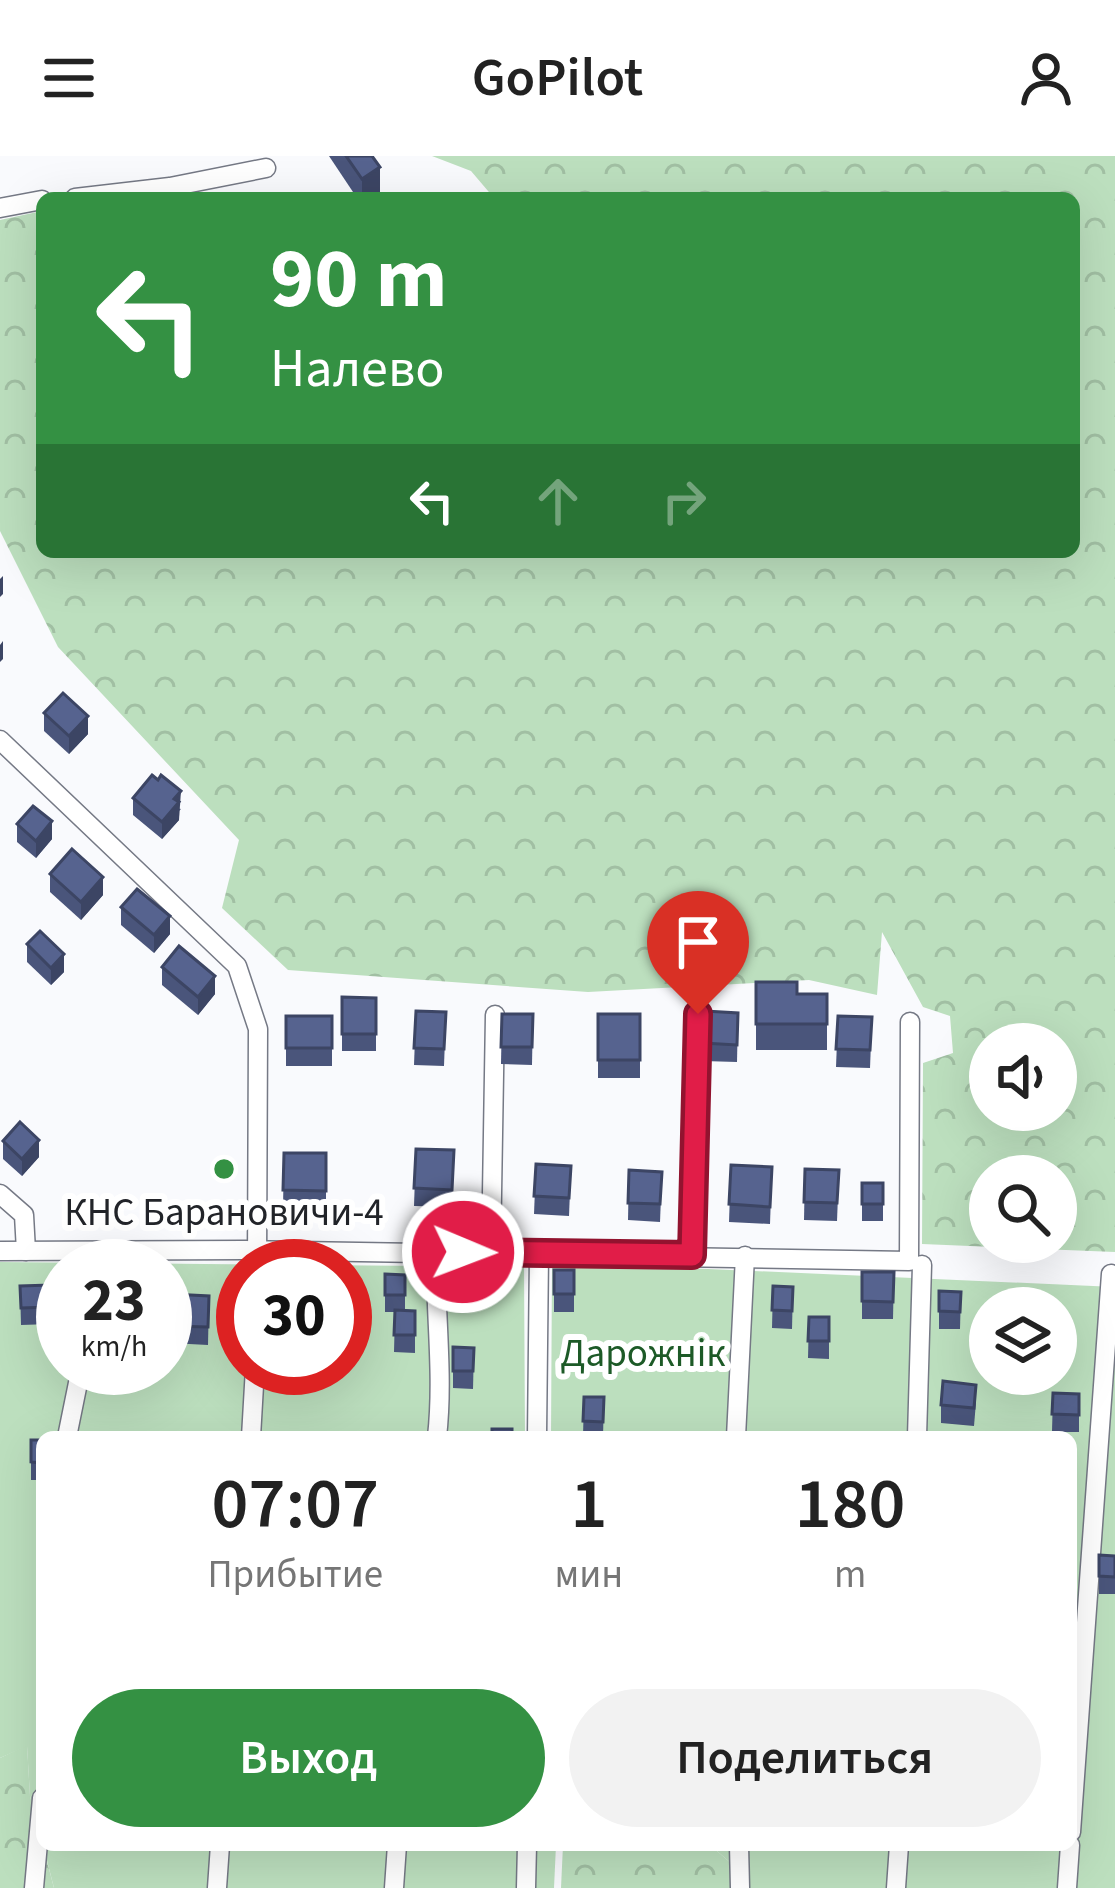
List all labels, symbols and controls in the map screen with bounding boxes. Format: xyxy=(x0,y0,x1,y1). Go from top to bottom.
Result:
text: GoPilot xyxy=(472,40,643,117)
icon: menu xyxy=(36,45,102,111)
icon: person xyxy=(1013,45,1079,111)
text: 90 m xyxy=(270,220,448,340)
icon: left xyxy=(72,240,228,396)
text: Налево xyxy=(270,331,445,408)
icon: left xyxy=(399,468,465,534)
icon: ahead xyxy=(525,468,591,534)
icon: right xyxy=(651,468,717,534)
pin xyxy=(647,891,749,1014)
icon: arrive xyxy=(665,909,731,975)
map controls xyxy=(969,1023,1077,1395)
button: sound xyxy=(969,1023,1077,1131)
button: search xyxy=(969,1155,1077,1263)
marker: КНС Барановичи-4 xyxy=(211,1156,237,1182)
place label: КНС Барановичи-4 xyxy=(64,1185,384,1241)
position arrow xyxy=(400,1189,526,1315)
speed limit sign: 30 xyxy=(216,1239,372,1395)
text: 23 xyxy=(82,1259,146,1344)
button: layers xyxy=(969,1287,1077,1395)
text: km/h xyxy=(81,1325,147,1368)
park label: Дарожнік xyxy=(560,1326,726,1382)
text: 07:07 xyxy=(212,1453,379,1556)
text: 1 xyxy=(570,1453,607,1556)
text: 180 xyxy=(795,1453,906,1556)
text: Прибытие xyxy=(207,1547,383,1603)
text: мин xyxy=(555,1547,623,1603)
text: m xyxy=(834,1547,866,1603)
button: Выход xyxy=(72,1689,545,1827)
button: Поделиться xyxy=(569,1689,1041,1827)

